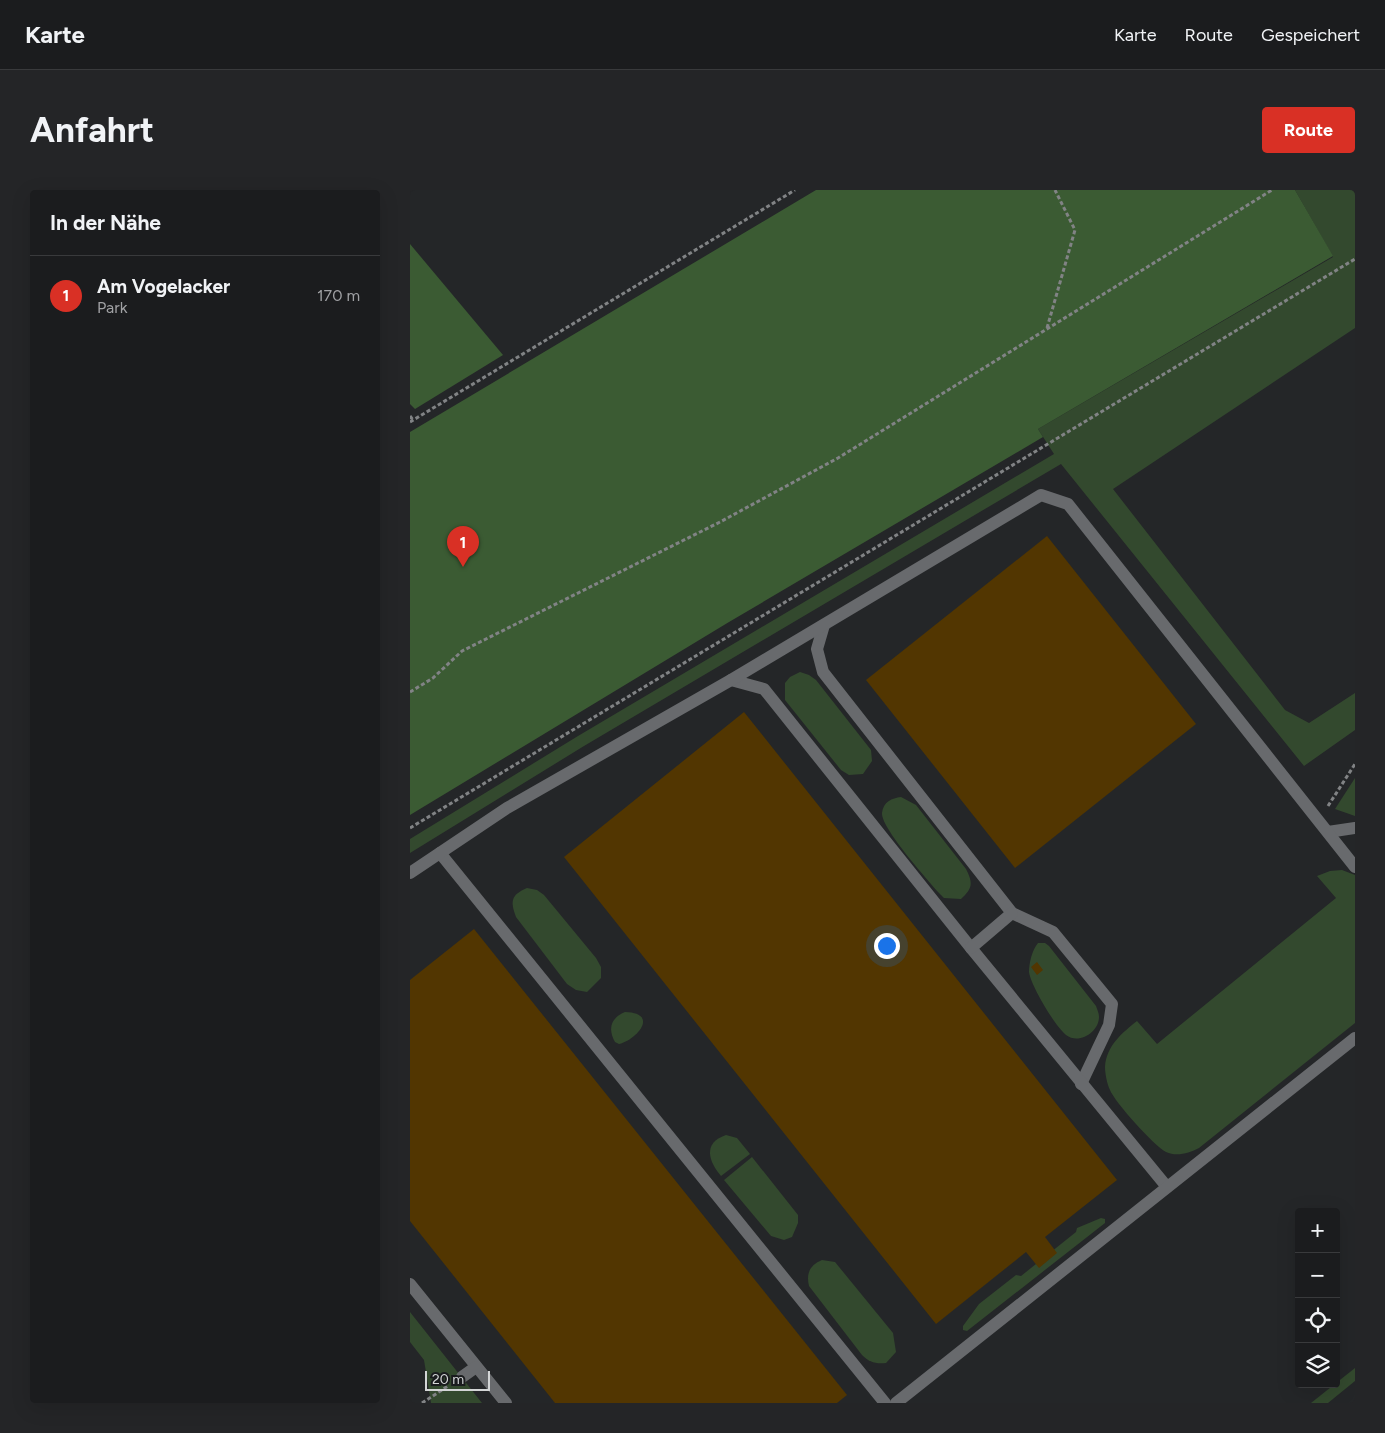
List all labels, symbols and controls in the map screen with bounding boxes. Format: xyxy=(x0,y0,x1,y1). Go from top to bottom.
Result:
text: Karte xyxy=(25,20,85,49)
text: Karte xyxy=(1114,24,1157,46)
text: Route xyxy=(1185,24,1233,46)
text: Gespeichert xyxy=(1261,24,1360,46)
button: Route xyxy=(1262,107,1355,153)
text: Anfahrt xyxy=(30,109,154,151)
text: In der Nähe xyxy=(50,210,161,235)
text: Am Vogelacker xyxy=(97,275,230,298)
text: 1 xyxy=(63,286,69,305)
text: 170 m xyxy=(317,286,360,305)
text: Park xyxy=(97,298,127,317)
pin: 1 xyxy=(447,526,479,567)
your location xyxy=(874,933,900,959)
map controls xyxy=(1295,1208,1340,1388)
button: + xyxy=(1295,1208,1340,1253)
button: − xyxy=(1295,1253,1340,1298)
button: locate xyxy=(1295,1298,1340,1343)
button: layers xyxy=(1295,1343,1340,1388)
scale bar xyxy=(425,1368,490,1391)
text: 20 m xyxy=(432,1371,464,1388)

